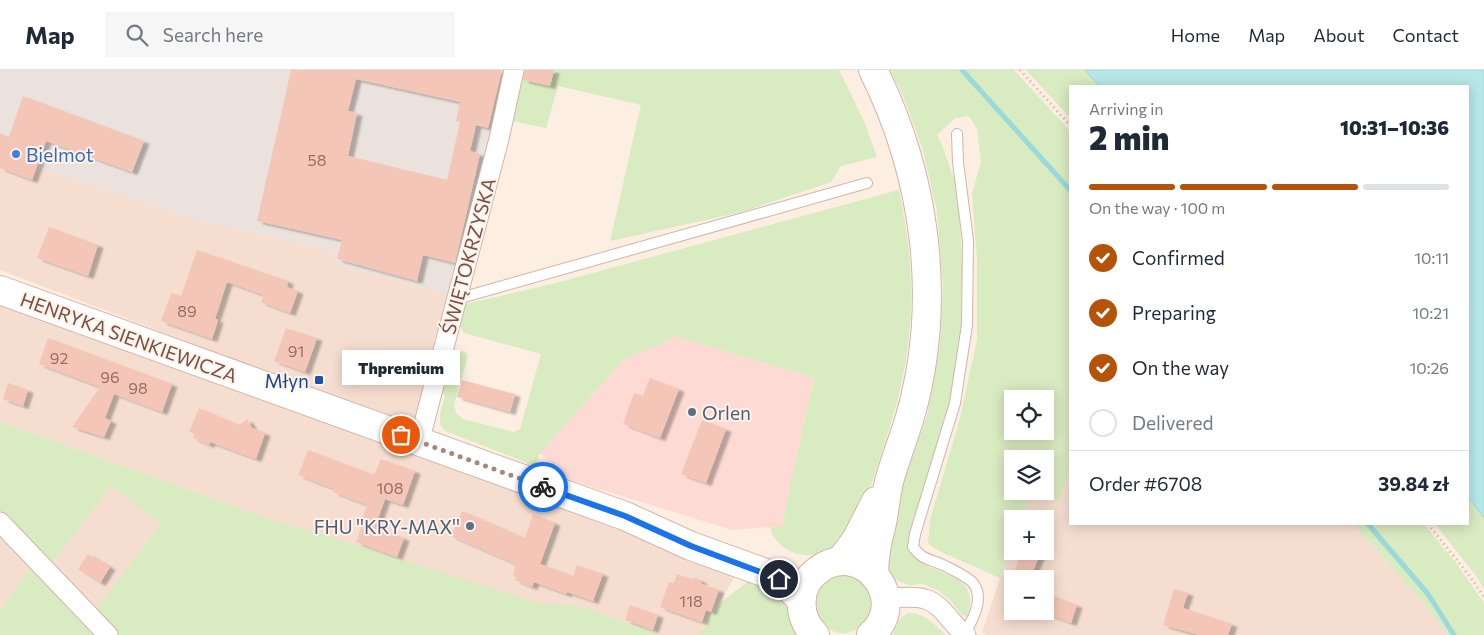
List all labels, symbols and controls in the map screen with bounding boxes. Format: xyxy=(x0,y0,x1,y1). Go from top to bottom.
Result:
search box xyxy=(105,12,455,57)
text: Map xyxy=(25,20,75,49)
icon: search xyxy=(123,21,151,49)
text: Search here xyxy=(163,23,263,46)
text: Home xyxy=(1171,24,1220,46)
text: Map xyxy=(1248,24,1285,46)
text: About xyxy=(1313,24,1365,46)
text: Contact xyxy=(1393,24,1459,46)
text: Arriving in xyxy=(1089,99,1163,118)
text: 10:31–10:36 xyxy=(1340,116,1449,139)
text: 2 min xyxy=(1089,117,1169,157)
place label: Bielmot xyxy=(26,143,94,166)
marker: Bielmot xyxy=(10,148,22,160)
house number: 58 xyxy=(308,150,326,169)
street label: ŚWIĘTOKRZYSKA xyxy=(435,175,500,337)
text: On the way · 100 m xyxy=(1089,198,1225,217)
icon: check xyxy=(1089,244,1117,272)
text: Confirmed xyxy=(1132,246,1225,269)
text: 10:11 xyxy=(1414,248,1449,267)
street label: HENRYKA SIENKIEWICZA xyxy=(18,287,240,387)
icon: check xyxy=(1089,299,1117,327)
house number: 89 xyxy=(177,301,197,320)
text: Preparing xyxy=(1132,301,1216,324)
text: 10:21 xyxy=(1412,303,1449,322)
house number: 91 xyxy=(288,341,304,360)
house number: 92 xyxy=(50,348,68,367)
callout: Thpremium xyxy=(342,350,460,385)
icon: check xyxy=(1089,354,1117,382)
text: On the way xyxy=(1132,356,1229,379)
text: Thpremium xyxy=(358,358,444,377)
text: 10:26 xyxy=(1409,358,1449,377)
house number: 96 xyxy=(100,367,120,386)
place label: Młyn xyxy=(264,369,309,392)
marker: Młyn xyxy=(313,374,325,386)
house number: 98 xyxy=(128,378,148,397)
map controls xyxy=(1004,390,1054,620)
button: locate xyxy=(1004,390,1054,440)
place label: Orlen xyxy=(702,401,751,424)
marker: Orlen xyxy=(686,406,698,418)
text: Delivered xyxy=(1132,411,1213,434)
pin xyxy=(380,414,422,456)
icon: bag xyxy=(387,421,415,449)
button: layers xyxy=(1004,450,1054,500)
courier xyxy=(518,462,568,512)
text: Order #6708 xyxy=(1089,472,1202,495)
text: 39.84 zł xyxy=(1378,472,1449,495)
icon: bike xyxy=(529,473,557,501)
house number: 108 xyxy=(377,478,404,497)
button: + xyxy=(1004,510,1054,560)
place label: FHU ''KRY-MAX'' xyxy=(314,515,460,538)
marker: FHU ''KRY-MAX'' xyxy=(464,520,476,532)
pin xyxy=(758,558,800,600)
icon: home xyxy=(765,565,793,593)
button: − xyxy=(1004,570,1054,620)
house number: 118 xyxy=(679,591,703,610)

